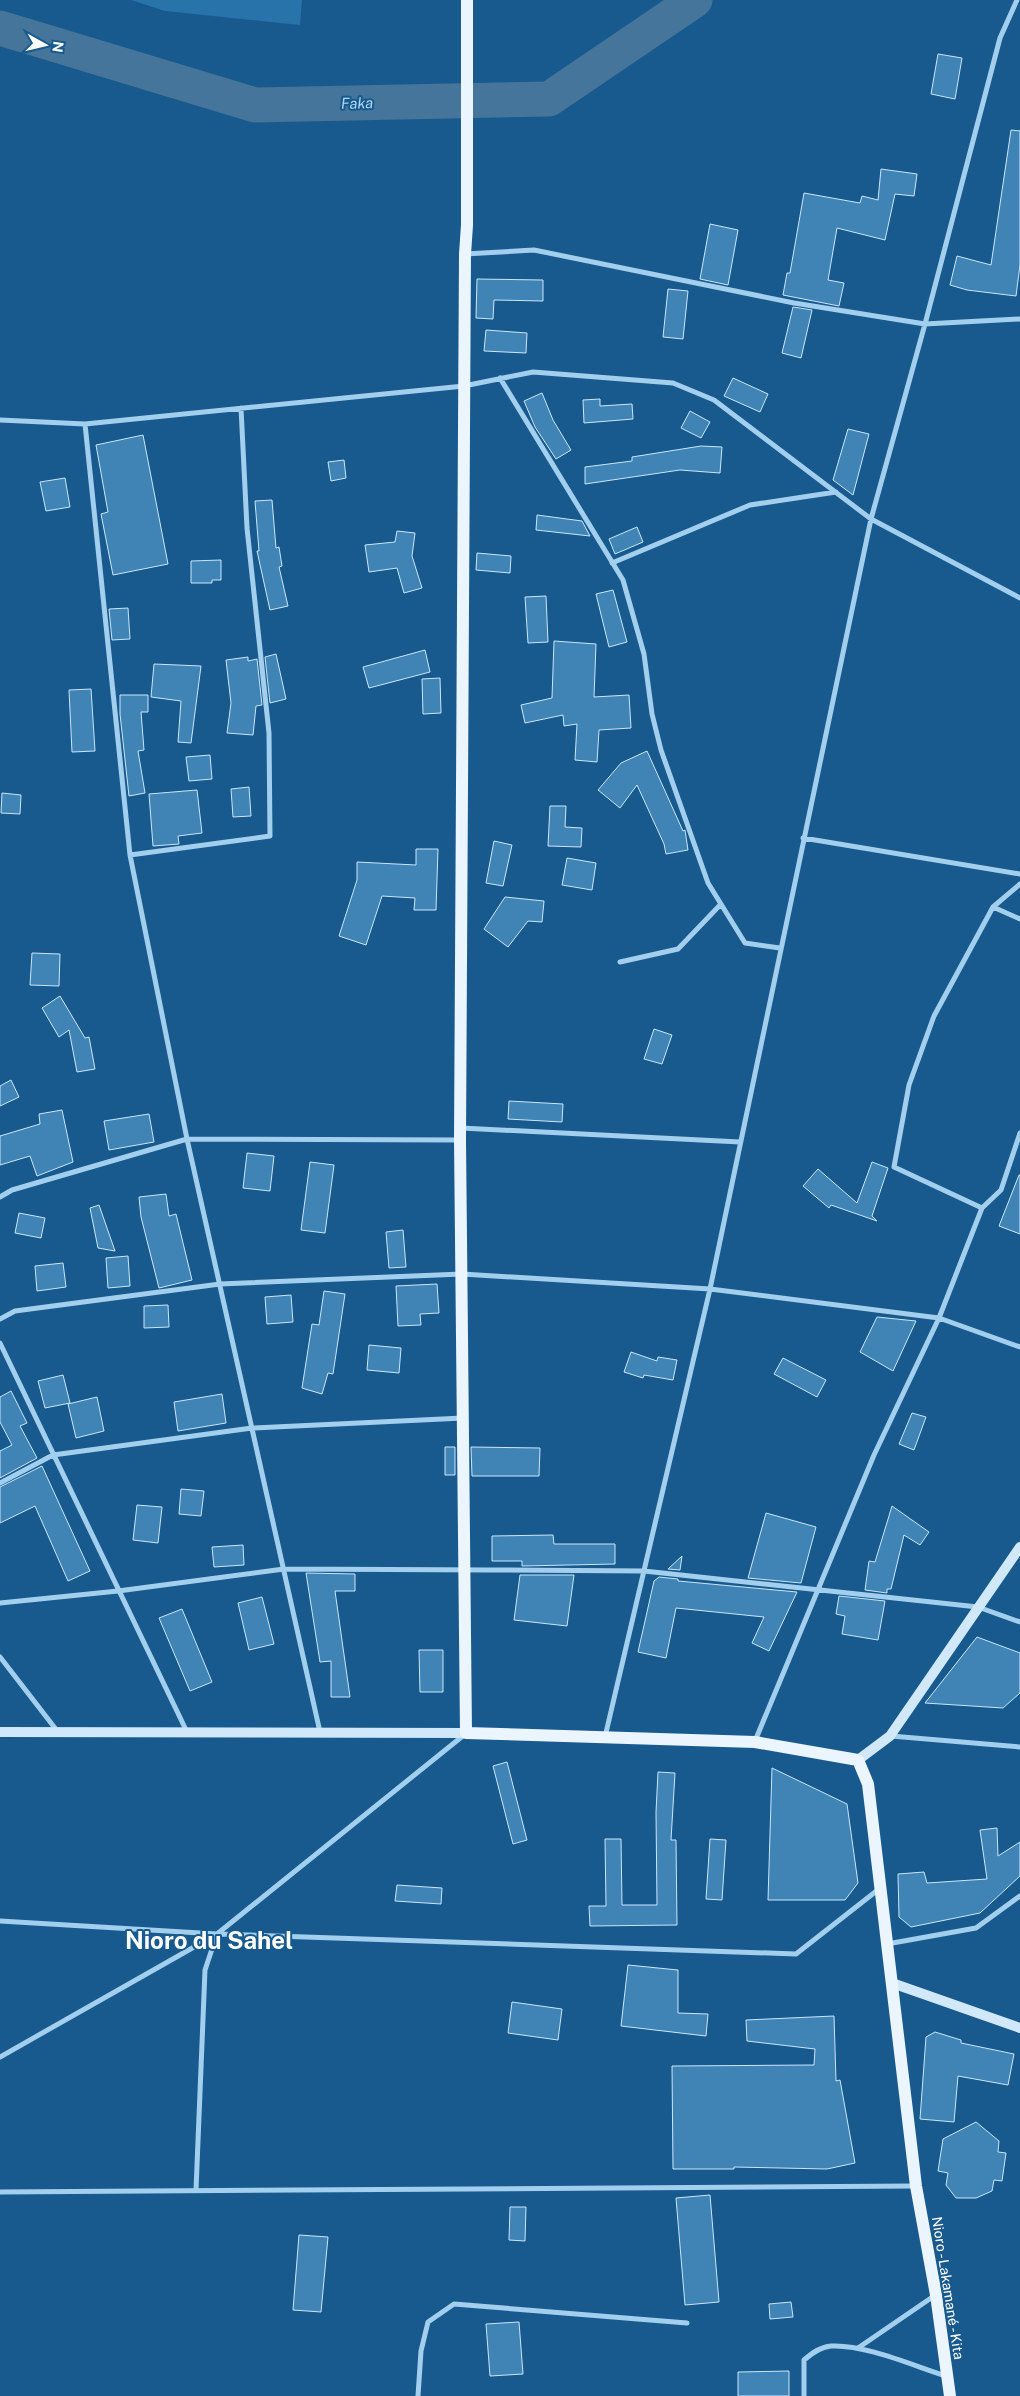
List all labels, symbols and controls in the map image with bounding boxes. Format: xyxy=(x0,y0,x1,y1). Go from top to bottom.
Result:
north arrow xyxy=(20,20,70,70)
text: N xyxy=(49,40,67,53)
water label: Faka xyxy=(341,94,373,112)
district label: Nioro du Sahel xyxy=(125,1926,293,1954)
street label: Nioro - Lakamané - Kita xyxy=(929,2215,967,2361)

